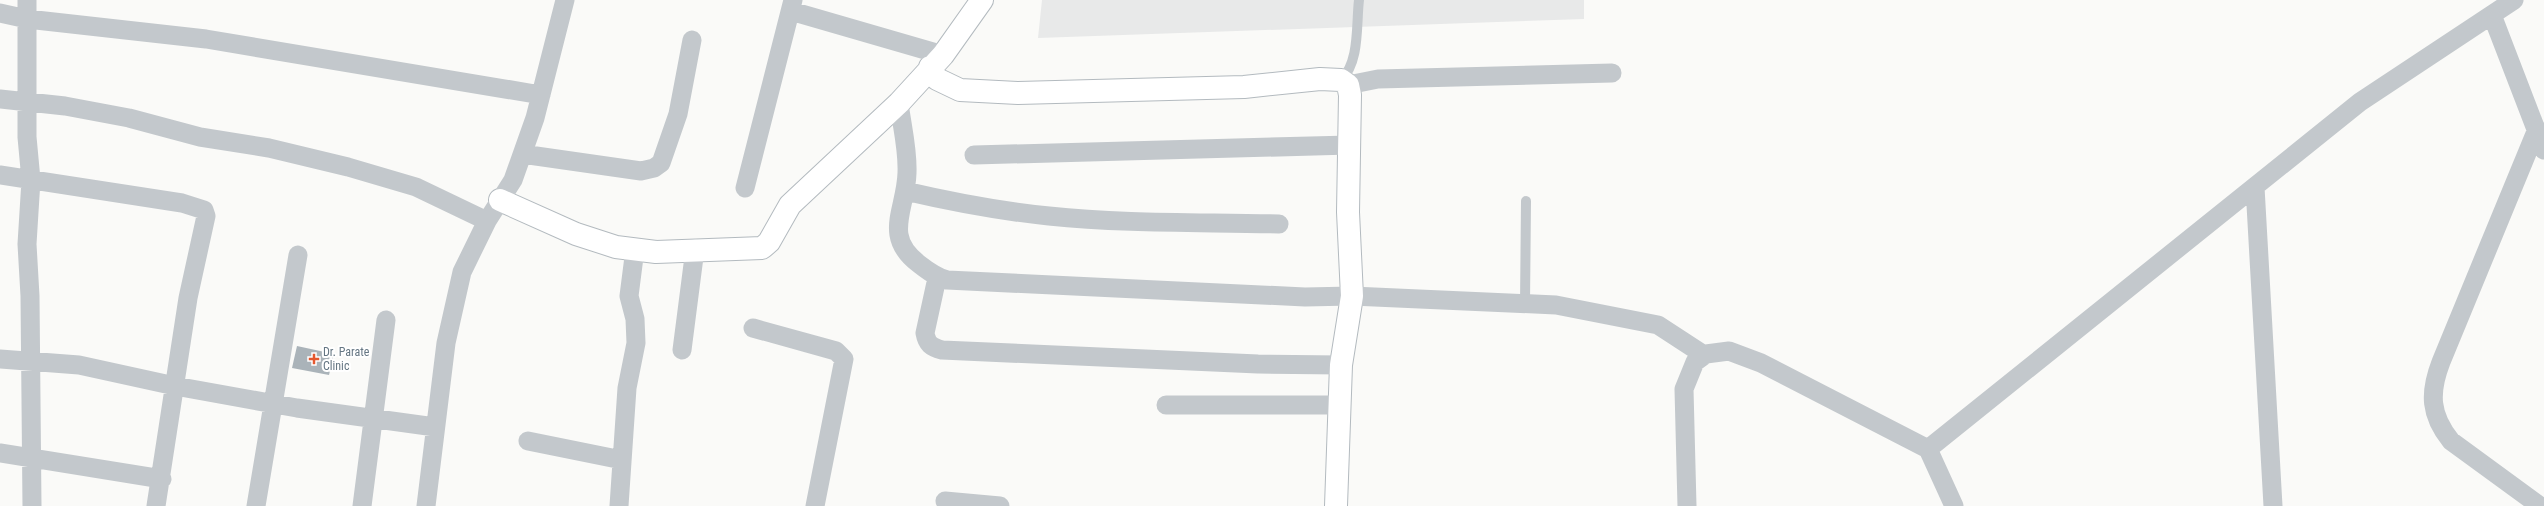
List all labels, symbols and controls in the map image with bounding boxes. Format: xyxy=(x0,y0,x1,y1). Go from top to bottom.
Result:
place label: Dr. Parate Clinic xyxy=(323,345,370,373)
marker: Dr. Parate Clinic xyxy=(308,353,320,365)

